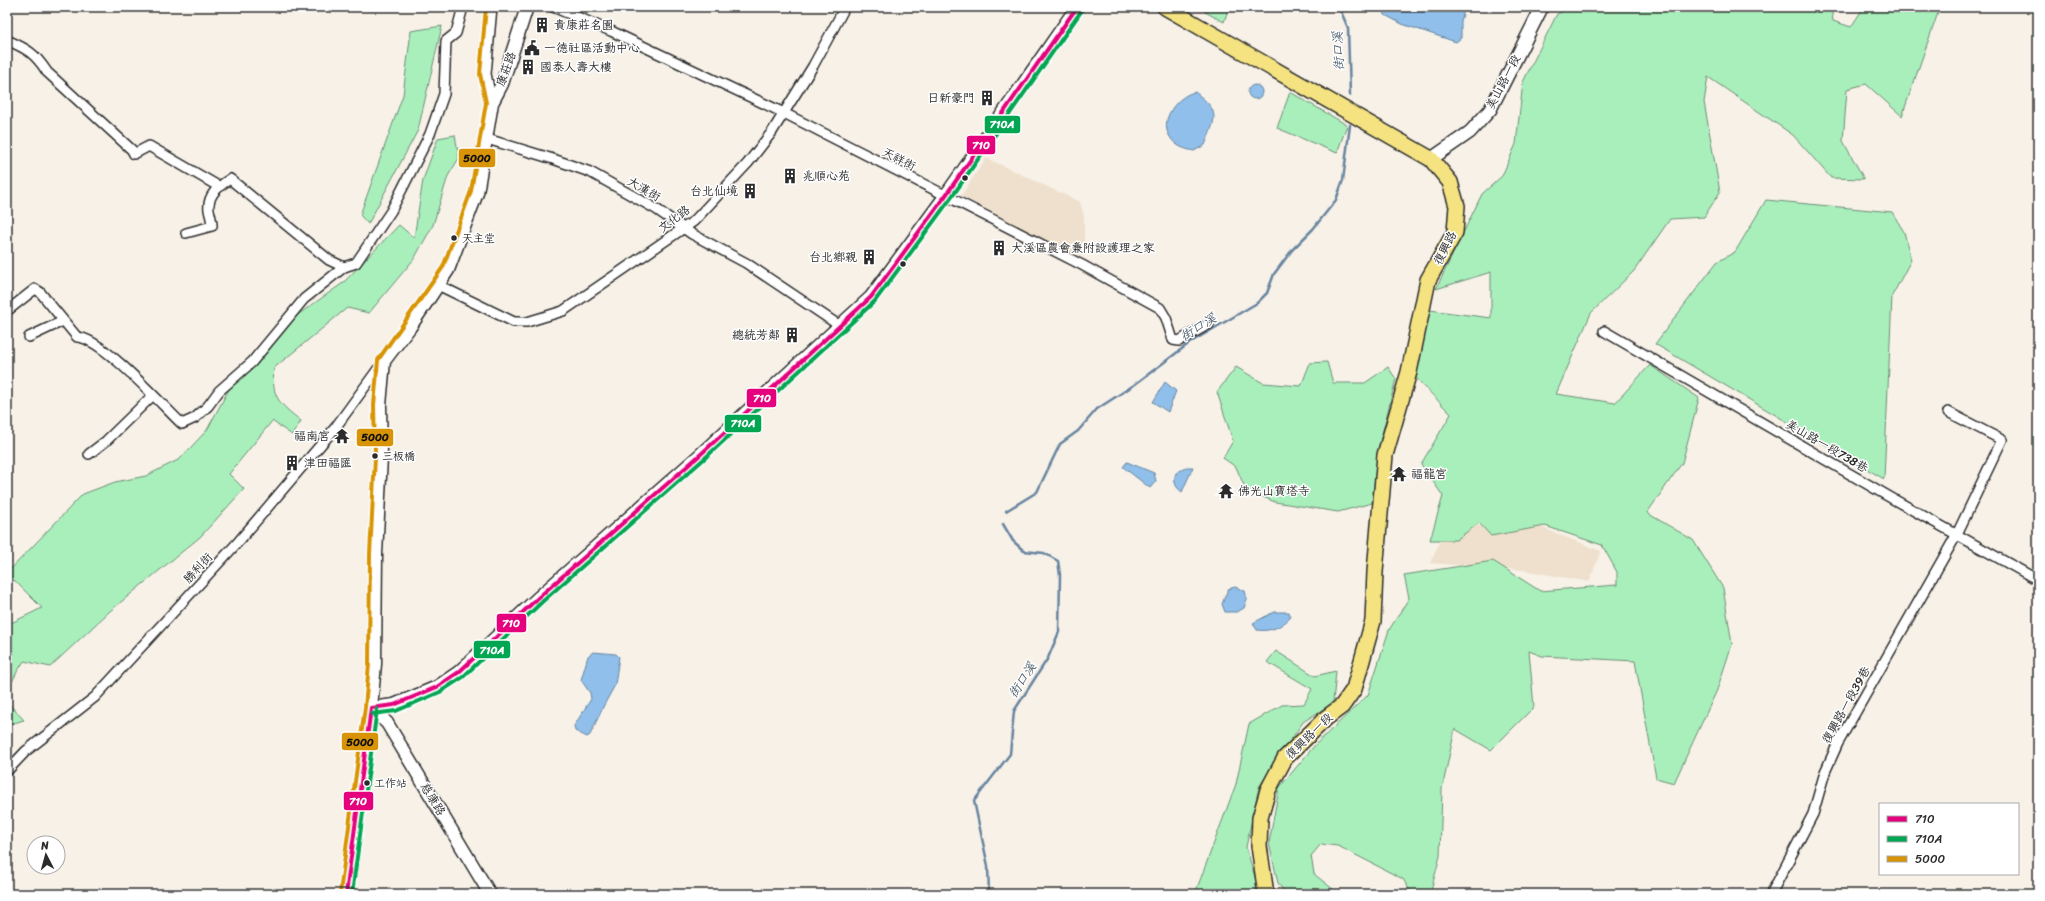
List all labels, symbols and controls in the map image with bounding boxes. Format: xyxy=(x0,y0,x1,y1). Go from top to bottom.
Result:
place label: 貴康莊名園 xyxy=(554,14,614,36)
building icon: 貴康莊名園 xyxy=(533,16,551,34)
water label: 街口溪 xyxy=(1325,30,1351,71)
place label: 一德社區活動中心 xyxy=(544,37,640,59)
public building icon: 一德社區活動中心 xyxy=(523,39,541,57)
street label: 康莊路 xyxy=(490,48,522,90)
street label: 美山路一段 xyxy=(1479,50,1527,114)
place label: 國泰人壽大樓 xyxy=(540,56,612,78)
building icon: 國泰人壽大樓 xyxy=(519,58,537,76)
place label: 日新豪門 xyxy=(927,87,975,109)
building icon: 日新豪門 xyxy=(978,89,996,107)
line badge: 710A xyxy=(984,115,1021,134)
text: 710A xyxy=(989,115,1015,134)
line badge: 710 xyxy=(966,135,996,155)
text: 710 xyxy=(972,136,990,155)
street label: 天祥街 xyxy=(878,141,920,177)
line badge: 5000 xyxy=(458,148,496,168)
text: 5000 xyxy=(463,149,491,168)
place label: 兆順心苑 xyxy=(802,165,850,187)
building icon: 兆順心苑 xyxy=(781,167,799,185)
street label: 大漢街 xyxy=(623,170,665,208)
unlabelled marker xyxy=(960,173,970,183)
place label: 台北仙境 xyxy=(690,180,738,202)
building icon: 台北仙境 xyxy=(741,182,759,200)
street label: 文化路 xyxy=(653,199,695,239)
street label: 復興路 xyxy=(1427,227,1463,269)
place label: 天主堂 xyxy=(462,229,495,248)
marker: 天主堂 xyxy=(449,233,459,243)
place label: 大溪區農會兼附設護理之家 xyxy=(1011,237,1155,259)
building icon: 大溪區農會兼附設護理之家 xyxy=(990,239,1008,257)
place label: 台北鄉親 xyxy=(809,246,857,268)
building icon: 台北鄉親 xyxy=(860,248,878,266)
unlabelled marker xyxy=(898,259,908,269)
water label: 街口溪 xyxy=(1175,306,1221,347)
place label: 總統芳鄰 xyxy=(732,324,780,346)
building icon: 總統芳鄰 xyxy=(783,326,801,344)
line badge: 710 xyxy=(746,388,777,408)
text: 710 xyxy=(753,389,771,408)
street label: 美山路一段738巷 xyxy=(1781,413,1873,479)
line badge: 710A xyxy=(724,414,762,433)
text: 710A xyxy=(730,414,756,433)
place label: 福南宮 xyxy=(294,425,330,447)
temple icon: 福南宮 xyxy=(333,427,351,445)
line badge: 5000 xyxy=(356,428,394,447)
text: 5000 xyxy=(361,428,389,447)
place label: 三板橋 xyxy=(382,447,415,466)
marker: 三板橋 xyxy=(370,451,380,461)
place label: 津田福匯 xyxy=(304,452,352,474)
building icon: 津田福匯 xyxy=(283,454,301,472)
place label: 福龍宮 xyxy=(1411,463,1447,485)
temple icon: 福龍宮 xyxy=(1390,465,1408,483)
place label: 佛光山寶塔寺 xyxy=(1238,480,1310,502)
temple icon: 佛光山寶塔寺 xyxy=(1217,482,1235,500)
street label: 勝利街 xyxy=(178,547,218,589)
line badge: 710 xyxy=(496,613,527,633)
text: 710 xyxy=(502,614,520,633)
line badge: 710A xyxy=(473,640,511,659)
text: 710A xyxy=(479,641,505,660)
water label: 街口溪 xyxy=(1002,657,1043,703)
street label: 復興路一段39巷 xyxy=(1816,662,1876,748)
street label: 復興路一段 xyxy=(1280,707,1338,765)
line badge: 5000 xyxy=(341,732,379,751)
text: 5000 xyxy=(346,733,374,752)
place label: 工作站 xyxy=(374,774,407,793)
marker: 工作站 xyxy=(362,778,372,788)
street label: 慈康路 xyxy=(414,778,452,820)
line badge: 710 xyxy=(343,791,374,811)
text: 710 xyxy=(349,792,367,811)
legend xyxy=(1879,803,2019,875)
text: 710 xyxy=(1915,808,1935,830)
text: 710A xyxy=(1915,828,1943,850)
north arrow xyxy=(26,835,66,875)
text: N xyxy=(39,836,50,856)
text: 5000 xyxy=(1915,848,1946,870)

